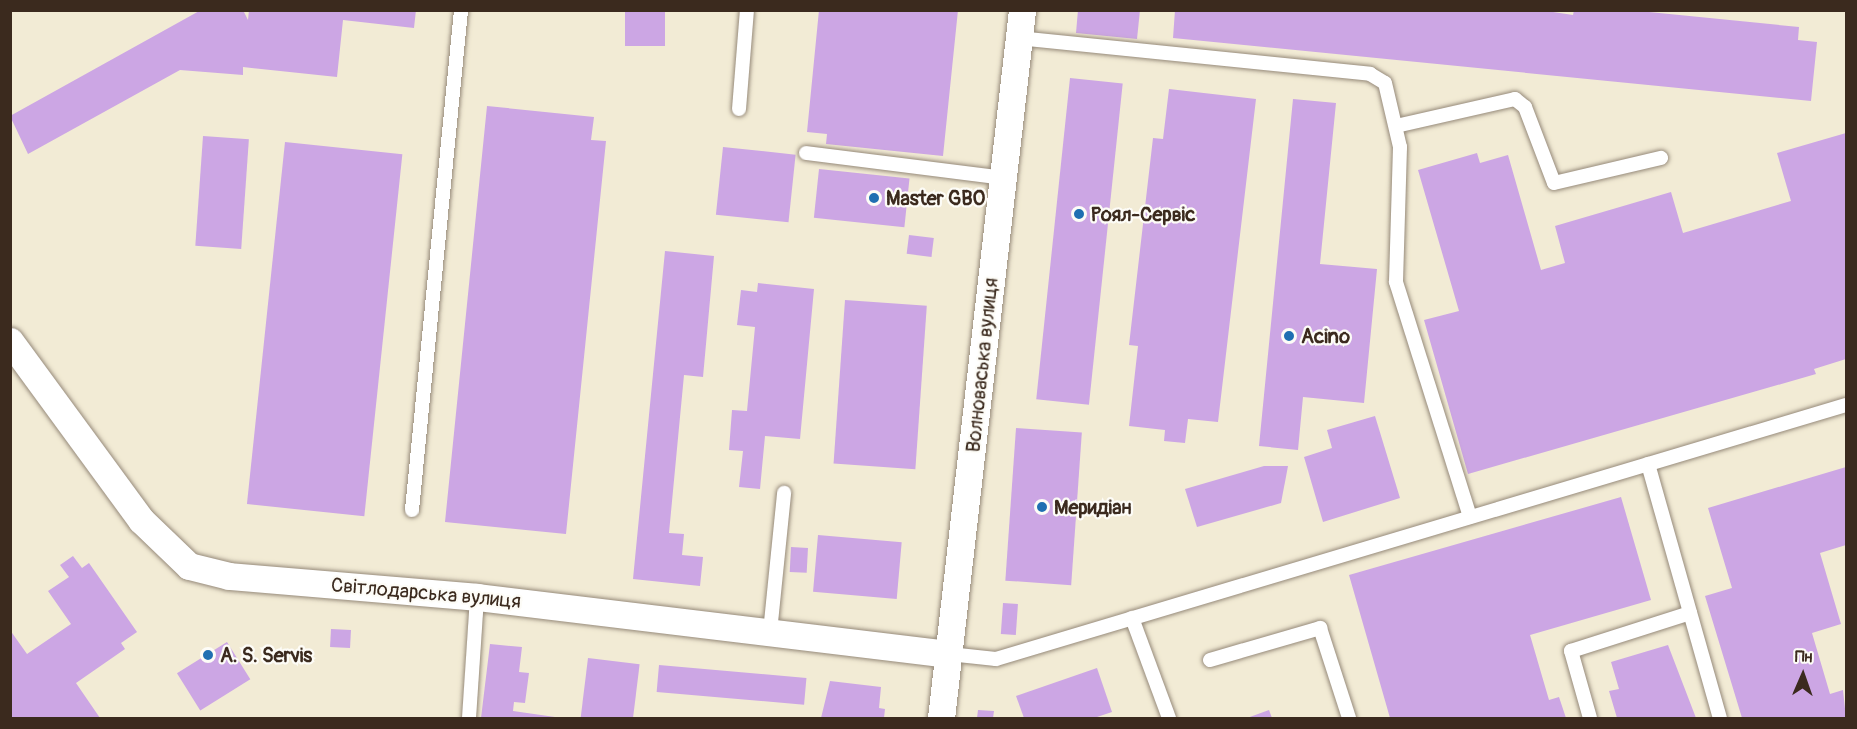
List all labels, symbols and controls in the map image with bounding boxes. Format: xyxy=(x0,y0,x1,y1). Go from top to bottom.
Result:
place label: Master GBO xyxy=(886,186,985,210)
marker: Master GBO xyxy=(867,191,881,205)
place label: Роял-Сервіс xyxy=(1091,202,1195,226)
marker: Роял-Сервіс xyxy=(1072,207,1086,221)
street label: Волноваська вулиця xyxy=(961,276,1003,454)
place label: Acino xyxy=(1301,324,1350,348)
marker: Acino xyxy=(1282,329,1296,343)
place label: Меридіан xyxy=(1054,495,1131,519)
marker: Меридіан xyxy=(1035,500,1049,514)
street label: Світлодарська вулиця xyxy=(330,573,522,613)
place label: A. S. Servis xyxy=(220,643,312,667)
north arrow xyxy=(1773,645,1833,705)
text: Пн xyxy=(1794,647,1813,667)
marker: A. S. Servis xyxy=(201,648,215,662)

